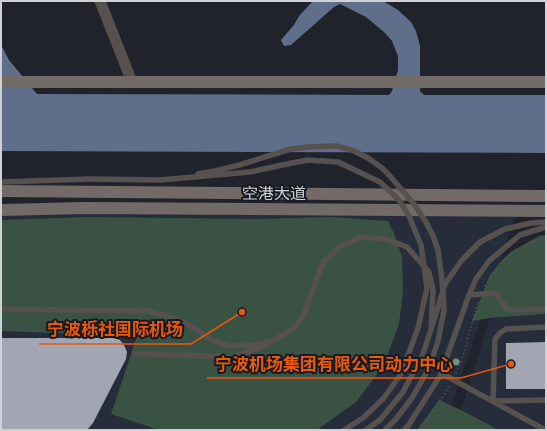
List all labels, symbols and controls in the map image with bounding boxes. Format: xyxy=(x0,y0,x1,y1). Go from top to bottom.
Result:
street label: 空港大道 xyxy=(242,182,306,205)
callout: 宁波栎社国际机场 xyxy=(39,315,191,344)
text: 宁波栎社国际机场 xyxy=(47,317,183,341)
callout: 宁波机场集团有限公司动力中心 xyxy=(207,349,461,378)
text: 宁波机场集团有限公司动力中心 xyxy=(215,352,453,376)

